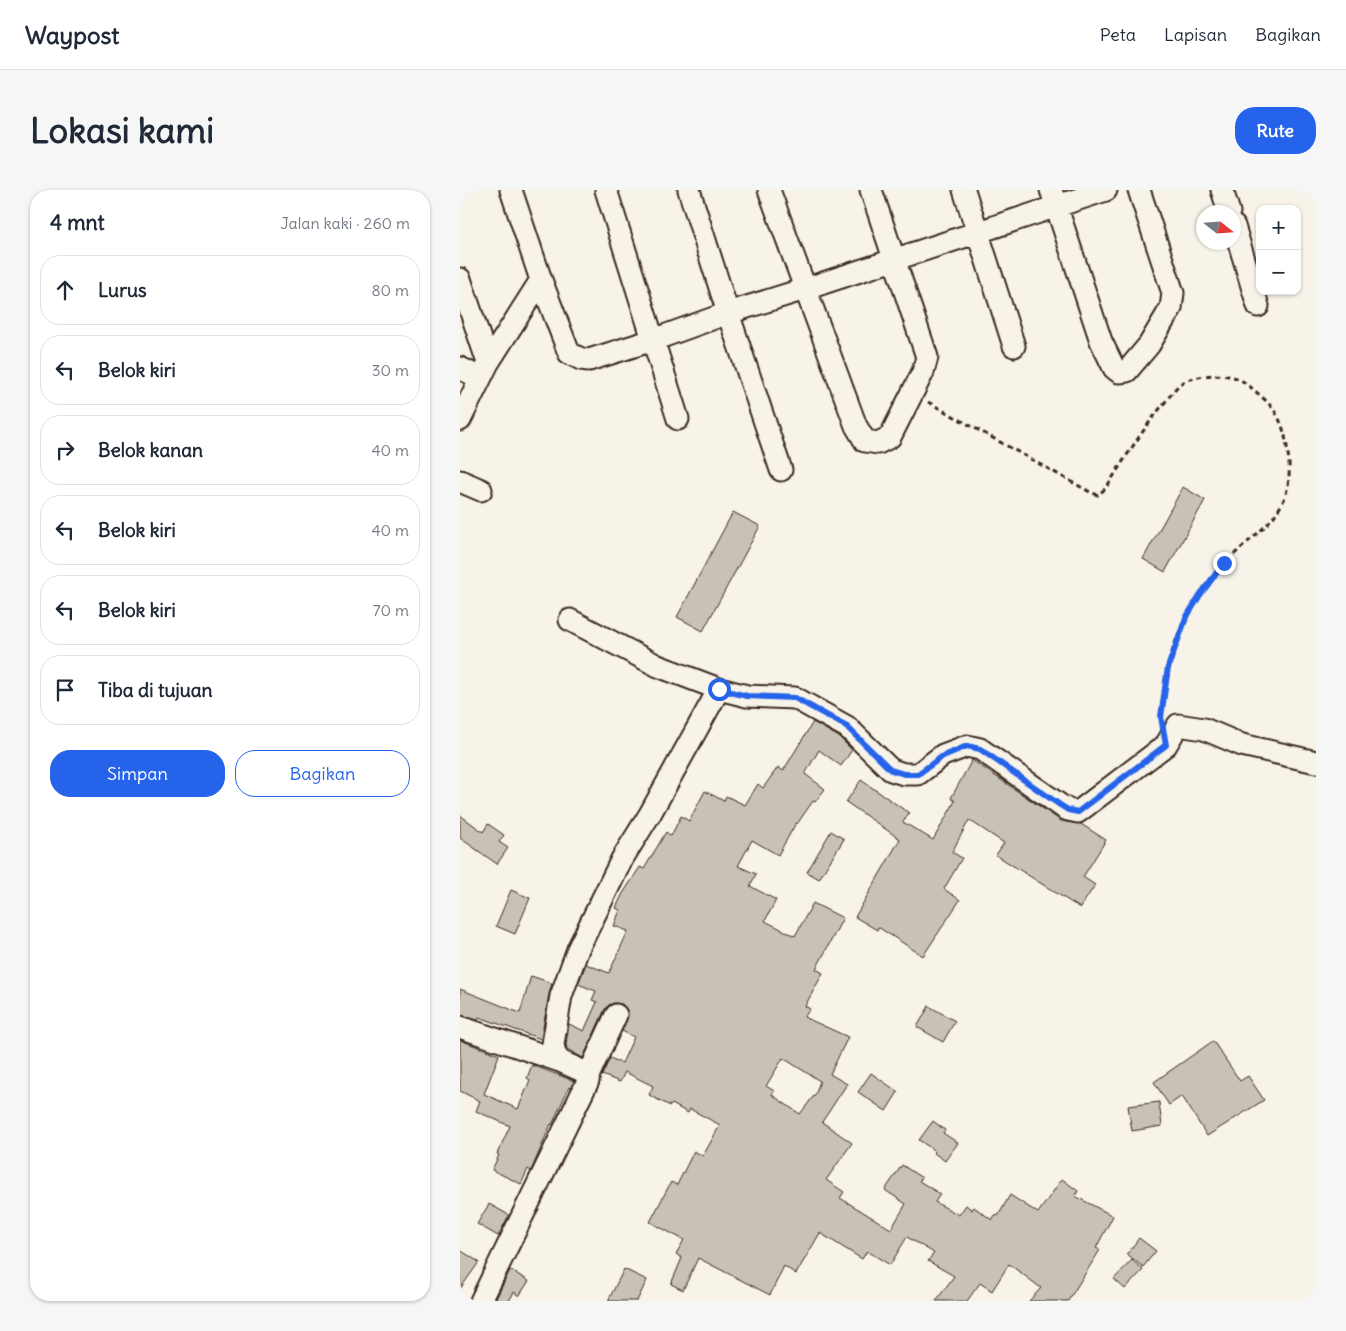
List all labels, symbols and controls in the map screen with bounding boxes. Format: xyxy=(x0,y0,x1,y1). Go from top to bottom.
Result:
text: Waypost xyxy=(25,20,119,50)
text: Peta xyxy=(1100,23,1136,46)
text: Lapisan xyxy=(1164,23,1227,46)
text: Bagikan xyxy=(1255,23,1321,46)
button: Rute xyxy=(1235,107,1316,154)
text: Lokasi kami xyxy=(30,108,214,152)
north arrow xyxy=(1196,205,1241,250)
map controls xyxy=(1256,205,1301,295)
button: + xyxy=(1256,205,1301,250)
text: 4 mnt xyxy=(50,209,105,236)
text: Jalan kaki · 260 m xyxy=(281,213,410,233)
button: − xyxy=(1256,250,1301,295)
icon: ahead xyxy=(51,276,79,304)
text: Lurus xyxy=(98,278,147,302)
text: 80 m xyxy=(371,280,409,300)
icon: left xyxy=(51,356,79,384)
text: Belok kiri xyxy=(98,358,176,382)
text: 30 m xyxy=(372,360,409,380)
icon: right xyxy=(51,436,79,464)
text: Belok kanan xyxy=(98,438,203,462)
text: 40 m xyxy=(371,440,409,460)
icon: left xyxy=(51,516,79,544)
text: Belok kiri xyxy=(98,518,176,542)
text: 40 m xyxy=(371,520,409,540)
route end xyxy=(1213,552,1236,575)
icon: left xyxy=(51,596,79,624)
text: Belok kiri xyxy=(98,598,176,622)
text: 70 m xyxy=(373,600,409,620)
icon: arrive xyxy=(51,676,79,704)
text: Tiba di tujuan xyxy=(98,678,213,702)
route start xyxy=(708,678,731,701)
button: Simpan xyxy=(50,750,225,797)
button: Bagikan xyxy=(235,750,410,797)

